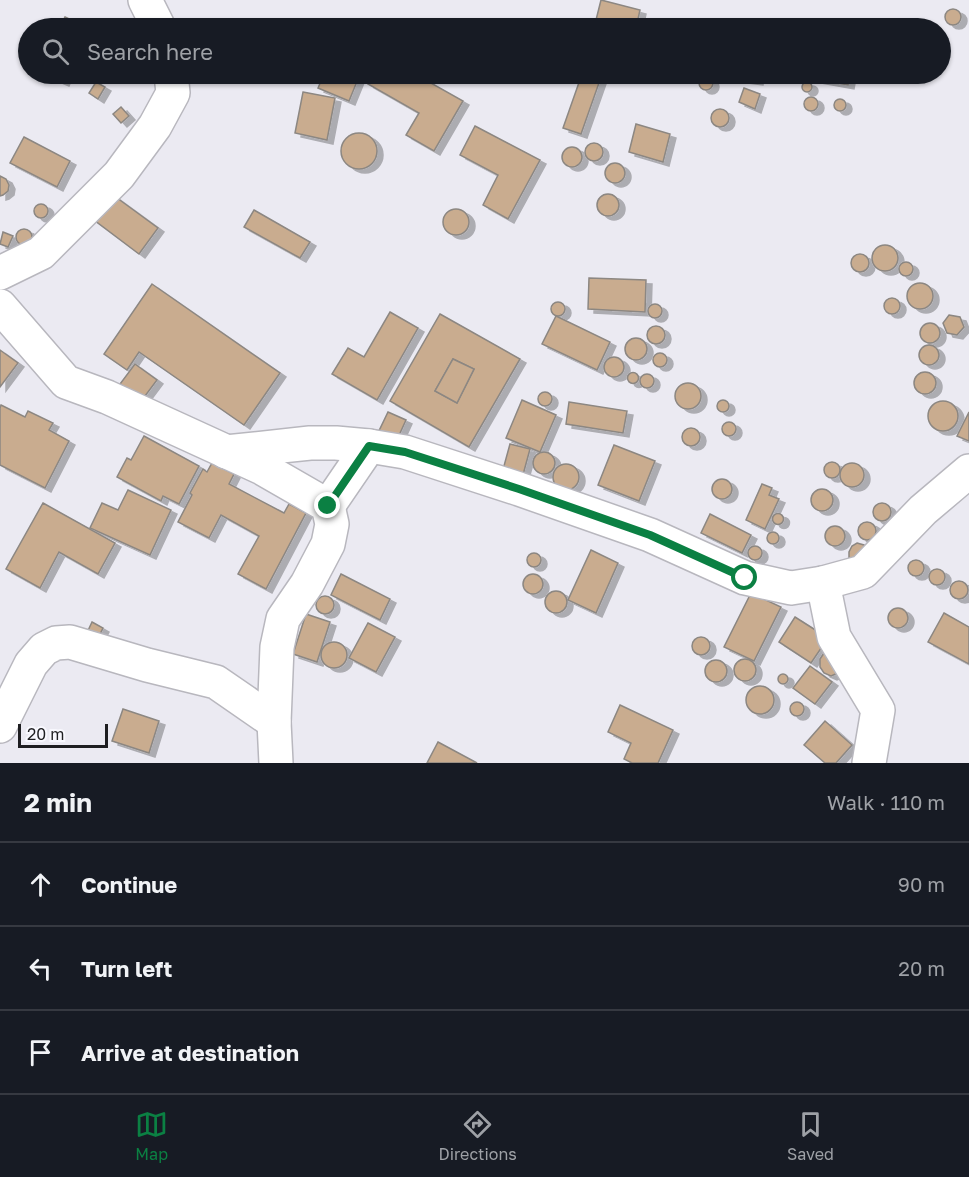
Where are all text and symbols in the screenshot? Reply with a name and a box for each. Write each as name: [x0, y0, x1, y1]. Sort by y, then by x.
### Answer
search box: [18, 18, 951, 84]
icon: search: [39, 35, 72, 68]
text: Search here: [87, 38, 213, 65]
route end: [314, 492, 340, 518]
route start: [731, 564, 757, 590]
scale bar: [18, 721, 108, 748]
text: 20 m: [27, 724, 64, 744]
text: 2 min: [24, 787, 92, 818]
text: Walk · 110 m: [827, 790, 945, 814]
icon: ahead: [24, 868, 57, 901]
text: Continue: [81, 871, 177, 898]
text: 90 m: [898, 872, 945, 896]
icon: left: [24, 952, 57, 985]
text: Turn left: [81, 955, 172, 982]
text: 20 m: [898, 956, 945, 980]
icon: arrive: [24, 1036, 57, 1069]
text: Arrive at destination: [81, 1039, 299, 1066]
tab: Map: [135, 1108, 168, 1164]
tab: Directions: [439, 1108, 517, 1164]
tab: Saved: [787, 1108, 834, 1164]

